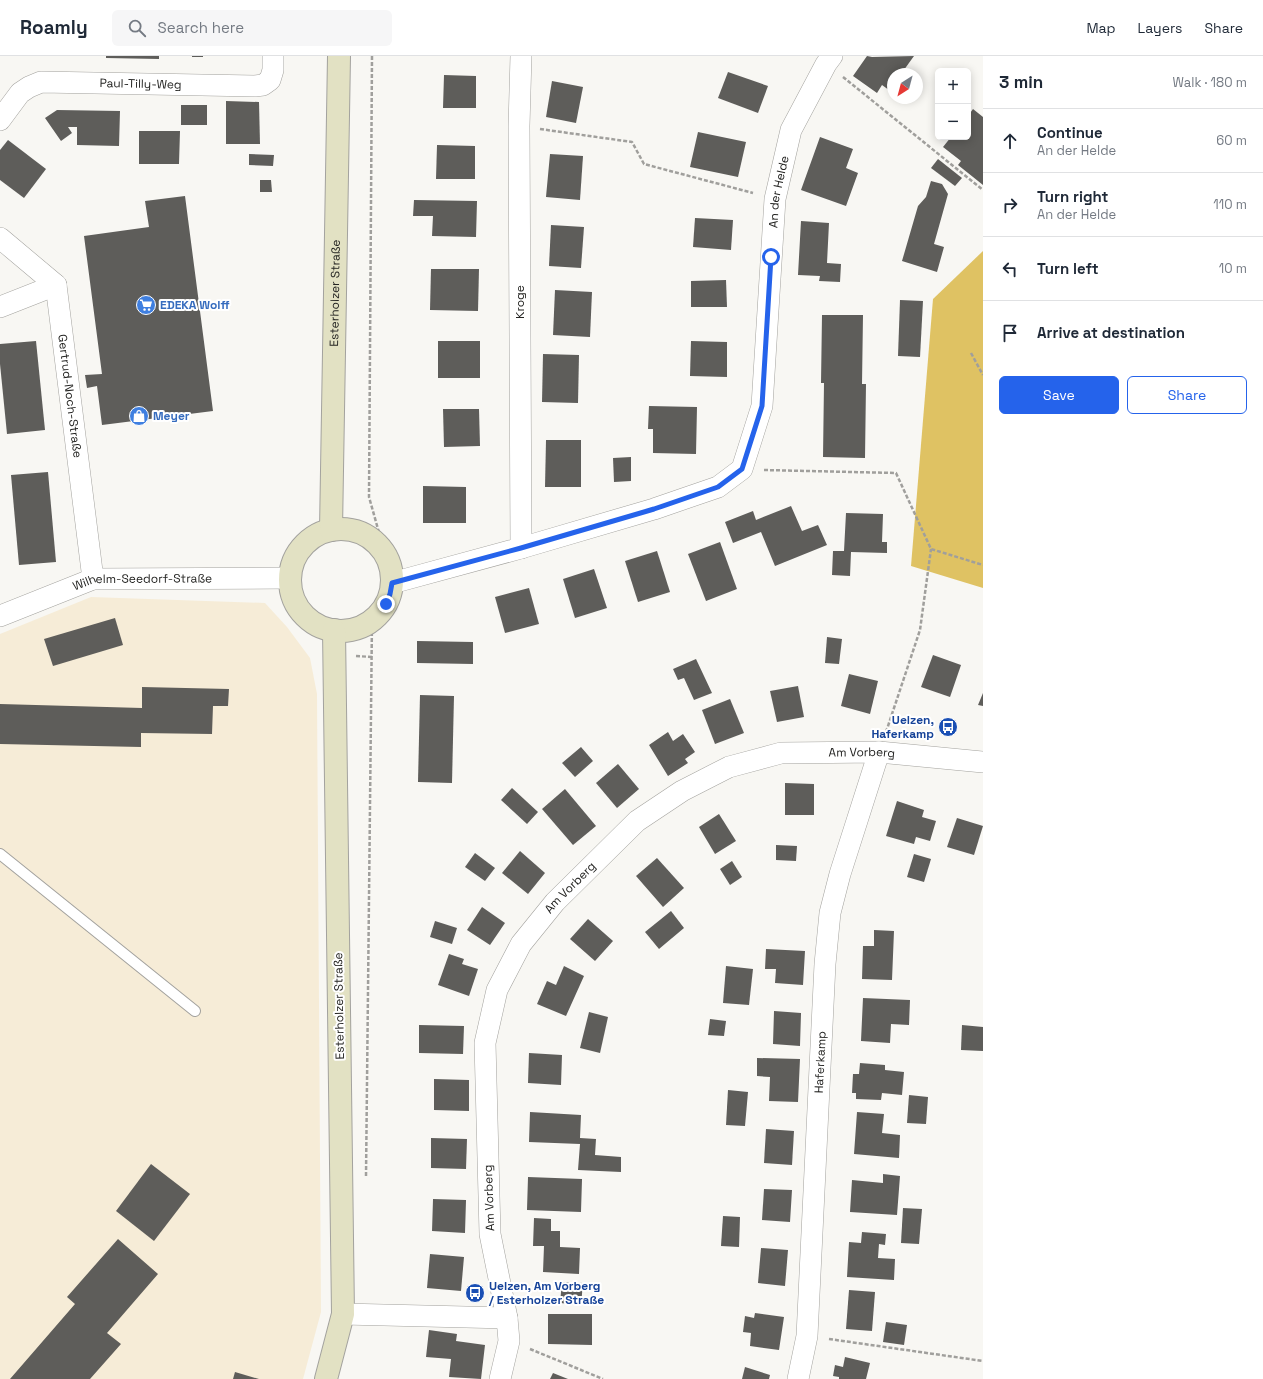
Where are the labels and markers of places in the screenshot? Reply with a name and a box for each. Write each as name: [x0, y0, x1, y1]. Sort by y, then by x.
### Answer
supermarket icon: EDEKA Wolff: [135, 294, 157, 316]
place label: EDEKA Wolff: [160, 297, 230, 313]
shop icon: Meyer: [128, 405, 150, 427]
place label: Meyer: [153, 408, 190, 424]
place label: Uelzen, Haferkamp: [871, 712, 934, 742]
bus stop icon: Uelzen, Haferkamp: [937, 716, 959, 738]
place label: Uelzen, Am Vorberg / Esterholzer Straße: [488, 1278, 604, 1308]
bus stop icon: Uelzen, Am Vorberg / Esterholzer Straße: [464, 1282, 486, 1304]

